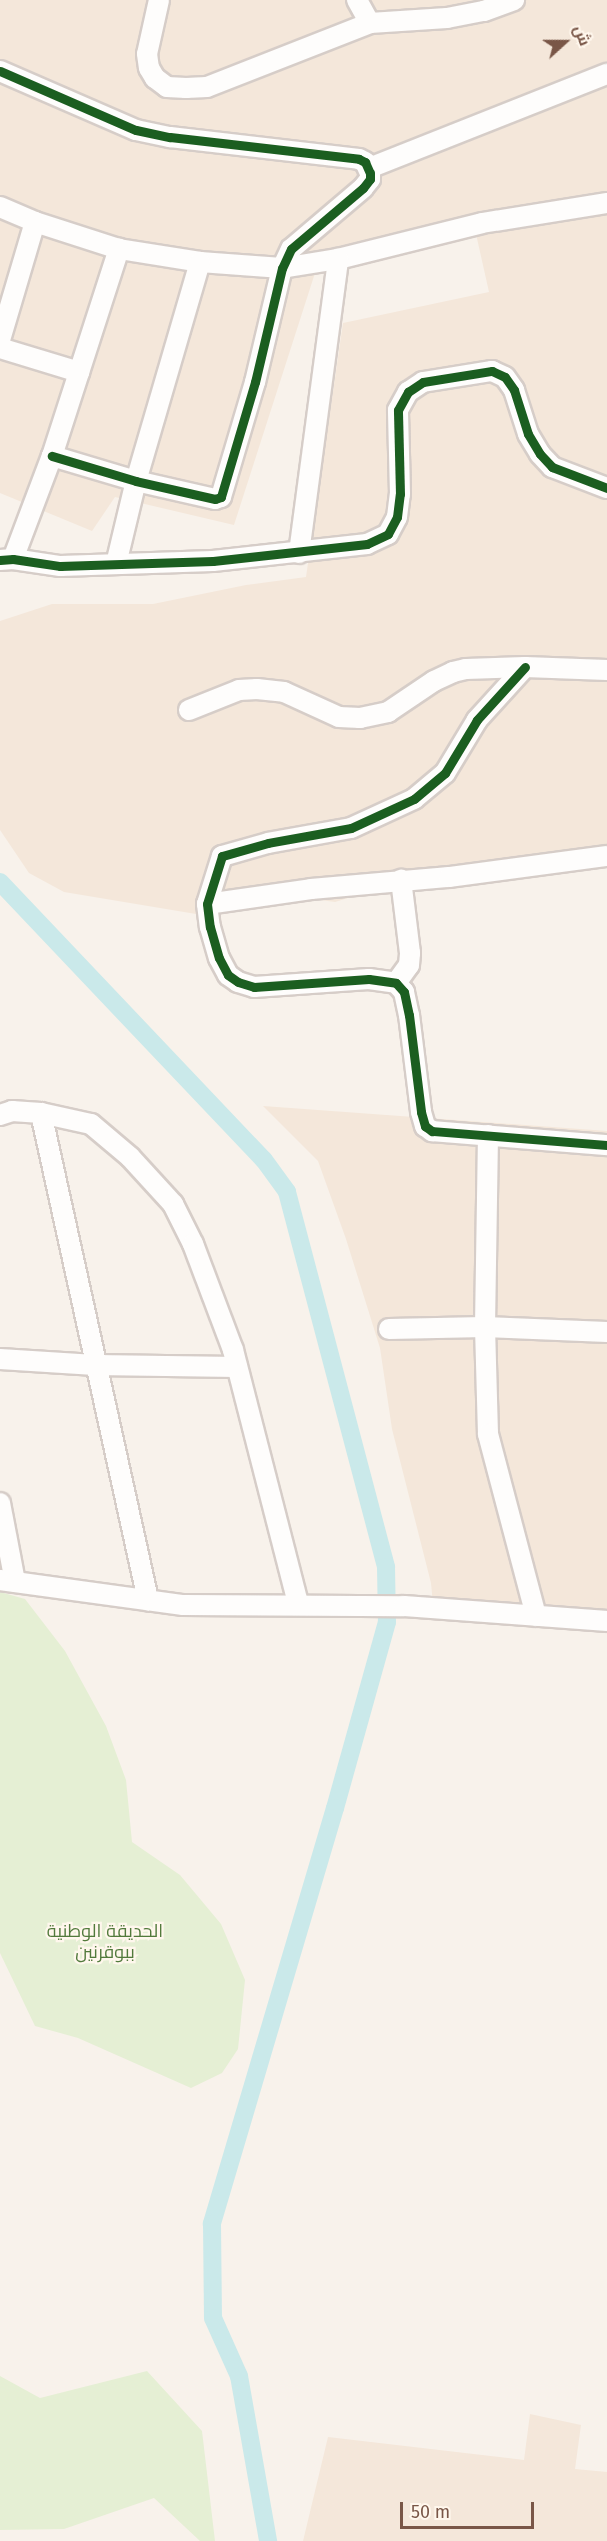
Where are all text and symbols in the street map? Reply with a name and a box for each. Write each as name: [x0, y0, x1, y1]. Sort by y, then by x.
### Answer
north arrow: [535, 12, 595, 72]
text: ش: [570, 22, 595, 48]
park label: الحديقة الوطنية ببوقرنين: [47, 1921, 163, 1964]
scale bar: [403, 2490, 536, 2528]
text: 50 m: [411, 2501, 450, 2523]

